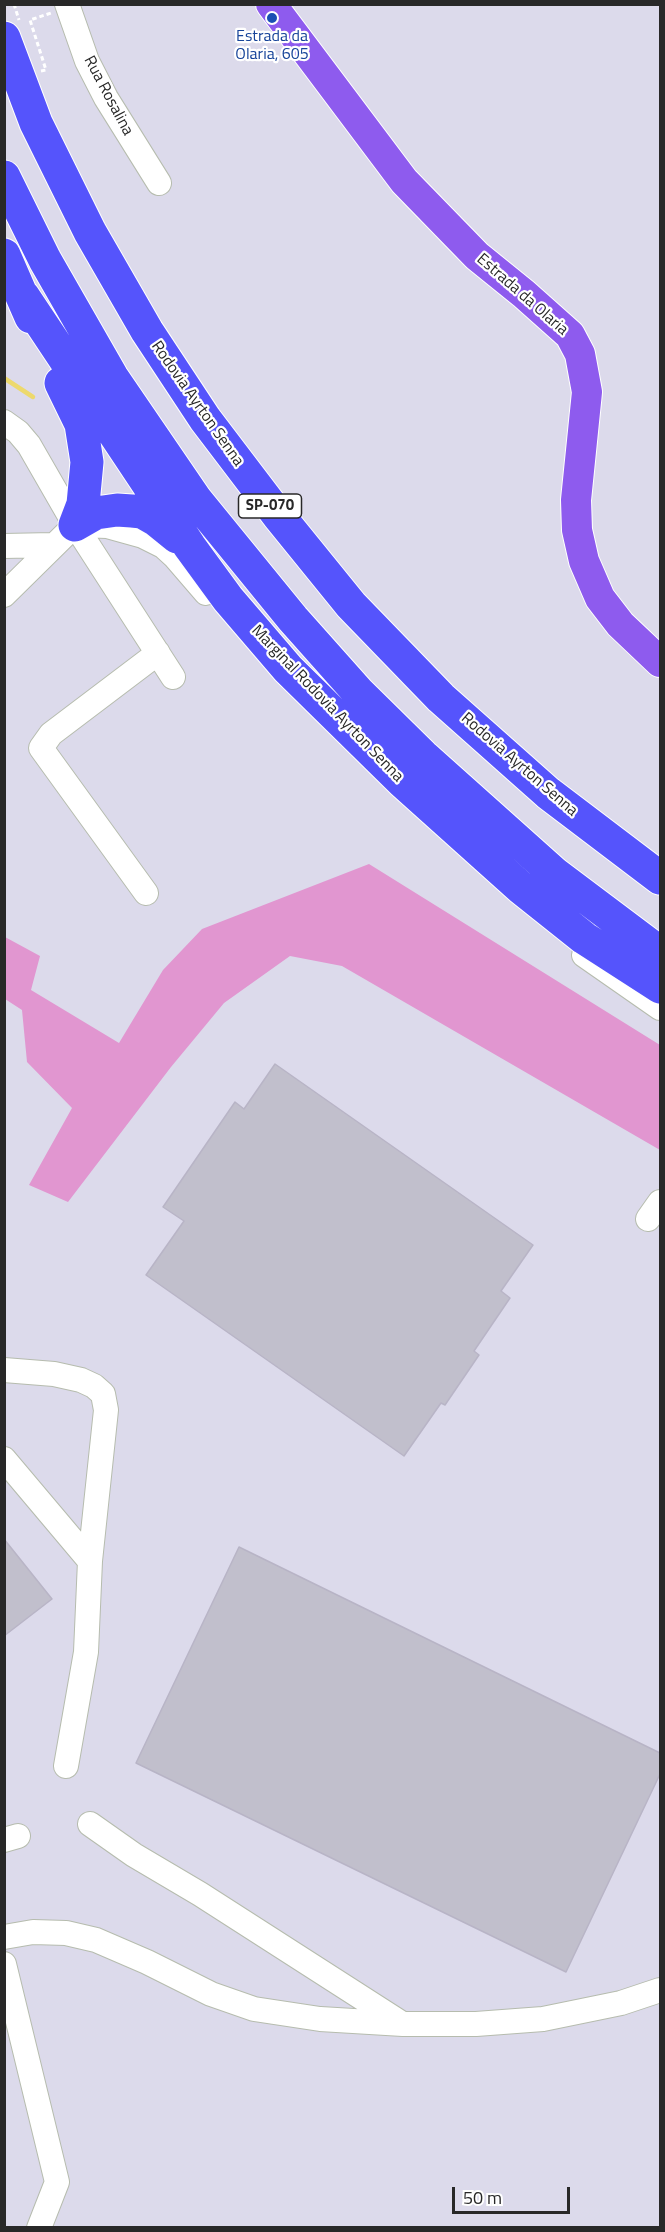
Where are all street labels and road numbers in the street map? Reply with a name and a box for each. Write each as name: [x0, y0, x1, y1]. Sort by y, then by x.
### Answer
street label: Rua Rosalina: [79, 53, 137, 139]
street label: Estrada da Olaria: [472, 250, 572, 340]
street label: Rodovia Ayrton Senna: [147, 338, 247, 470]
road number: SP-070: [238, 494, 302, 518]
street label: Marginal Rodovia Ayrton Senna: [247, 622, 407, 786]
street label: Rodovia Ayrton Senna: [457, 709, 581, 821]

